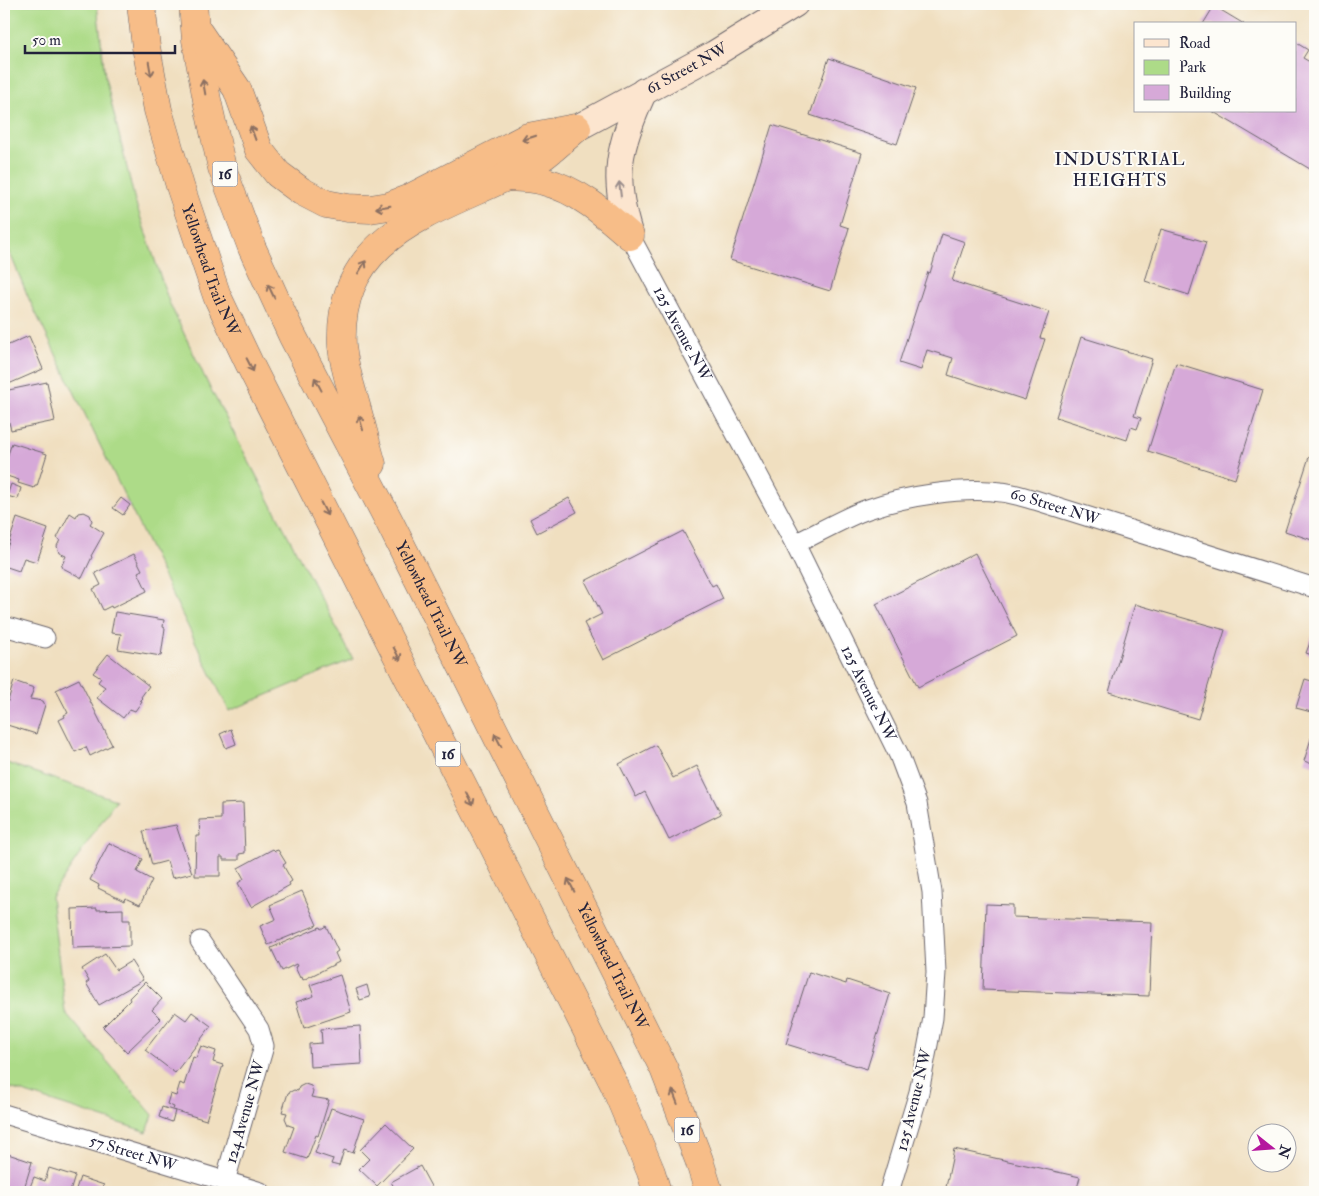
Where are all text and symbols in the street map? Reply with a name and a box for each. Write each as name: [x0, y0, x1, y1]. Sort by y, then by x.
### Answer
scale bar: [25, 22, 175, 54]
legend: [1134, 22, 1296, 112]
text: 50 m: [32, 31, 61, 50]
text: Road: [1179, 34, 1211, 53]
street label: 61 Street NW: [643, 38, 732, 99]
text: Park: [1179, 58, 1206, 77]
one-way arrow: [146, 61, 156, 77]
one-way arrow: [199, 79, 209, 95]
text: Building: [1179, 84, 1231, 103]
one-way arrow: [248, 126, 257, 141]
one-way arrow: [521, 133, 537, 143]
district label: INDUSTRIAL HEIGHTS: [1054, 148, 1186, 192]
road number: 16: [212, 162, 238, 186]
one-way arrow: [614, 181, 624, 197]
street label: Yellowhead Trail NW: [177, 201, 245, 340]
one-way arrow: [375, 202, 391, 212]
one-way arrow: [358, 261, 368, 275]
one-way arrow: [266, 283, 276, 298]
street label: 125 Avenue NW: [649, 283, 716, 385]
one-way arrow: [245, 357, 255, 372]
one-way arrow: [312, 378, 322, 392]
one-way arrow: [355, 416, 365, 432]
street label: 60 Street NW: [1008, 484, 1103, 530]
one-way arrow: [320, 501, 329, 516]
street label: Yellowhead Trail NW: [391, 537, 471, 672]
street label: 125 Avenue NW: [837, 642, 901, 745]
one-way arrow: [393, 646, 402, 661]
one-way arrow: [493, 732, 503, 747]
road number: 16: [436, 742, 460, 766]
one-way arrow: [465, 792, 475, 807]
one-way arrow: [566, 878, 575, 893]
street label: Yellowhead Trail NW: [572, 899, 653, 1034]
street label: 125 Avenue NW: [892, 1046, 937, 1153]
street label: 124 Avenue NW: [221, 1058, 269, 1166]
one-way arrow: [669, 1090, 679, 1105]
road number: 16: [674, 1118, 700, 1142]
north arrow: [1246, 1124, 1296, 1174]
street label: 57 Street NW: [87, 1131, 180, 1176]
text: N: [1274, 1142, 1294, 1161]

